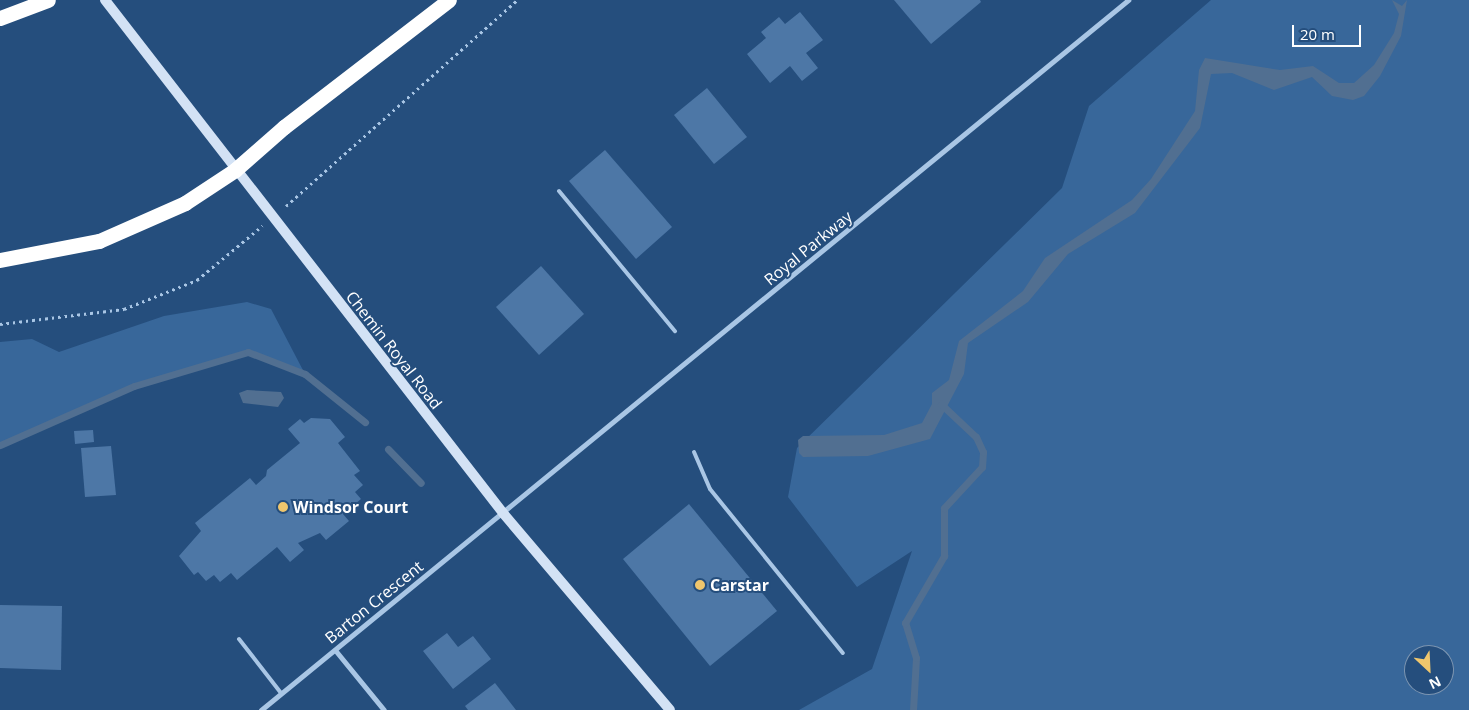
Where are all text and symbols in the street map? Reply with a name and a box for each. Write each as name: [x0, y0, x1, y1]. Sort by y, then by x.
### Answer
scale bar: [1294, 15, 1363, 47]
text: 20 m: [1300, 24, 1335, 44]
street label: Royal Parkway: [760, 207, 856, 289]
street label: Chemin Royal Road: [342, 287, 446, 413]
place label: Windsor Court: [293, 497, 408, 517]
marker: Windsor Court: [277, 501, 289, 513]
street label: Barton Crescent: [321, 557, 427, 647]
place label: Carstar: [710, 575, 769, 595]
marker: Carstar: [694, 579, 706, 591]
north arrow: [1404, 645, 1454, 695]
text: N: [1426, 672, 1444, 694]

